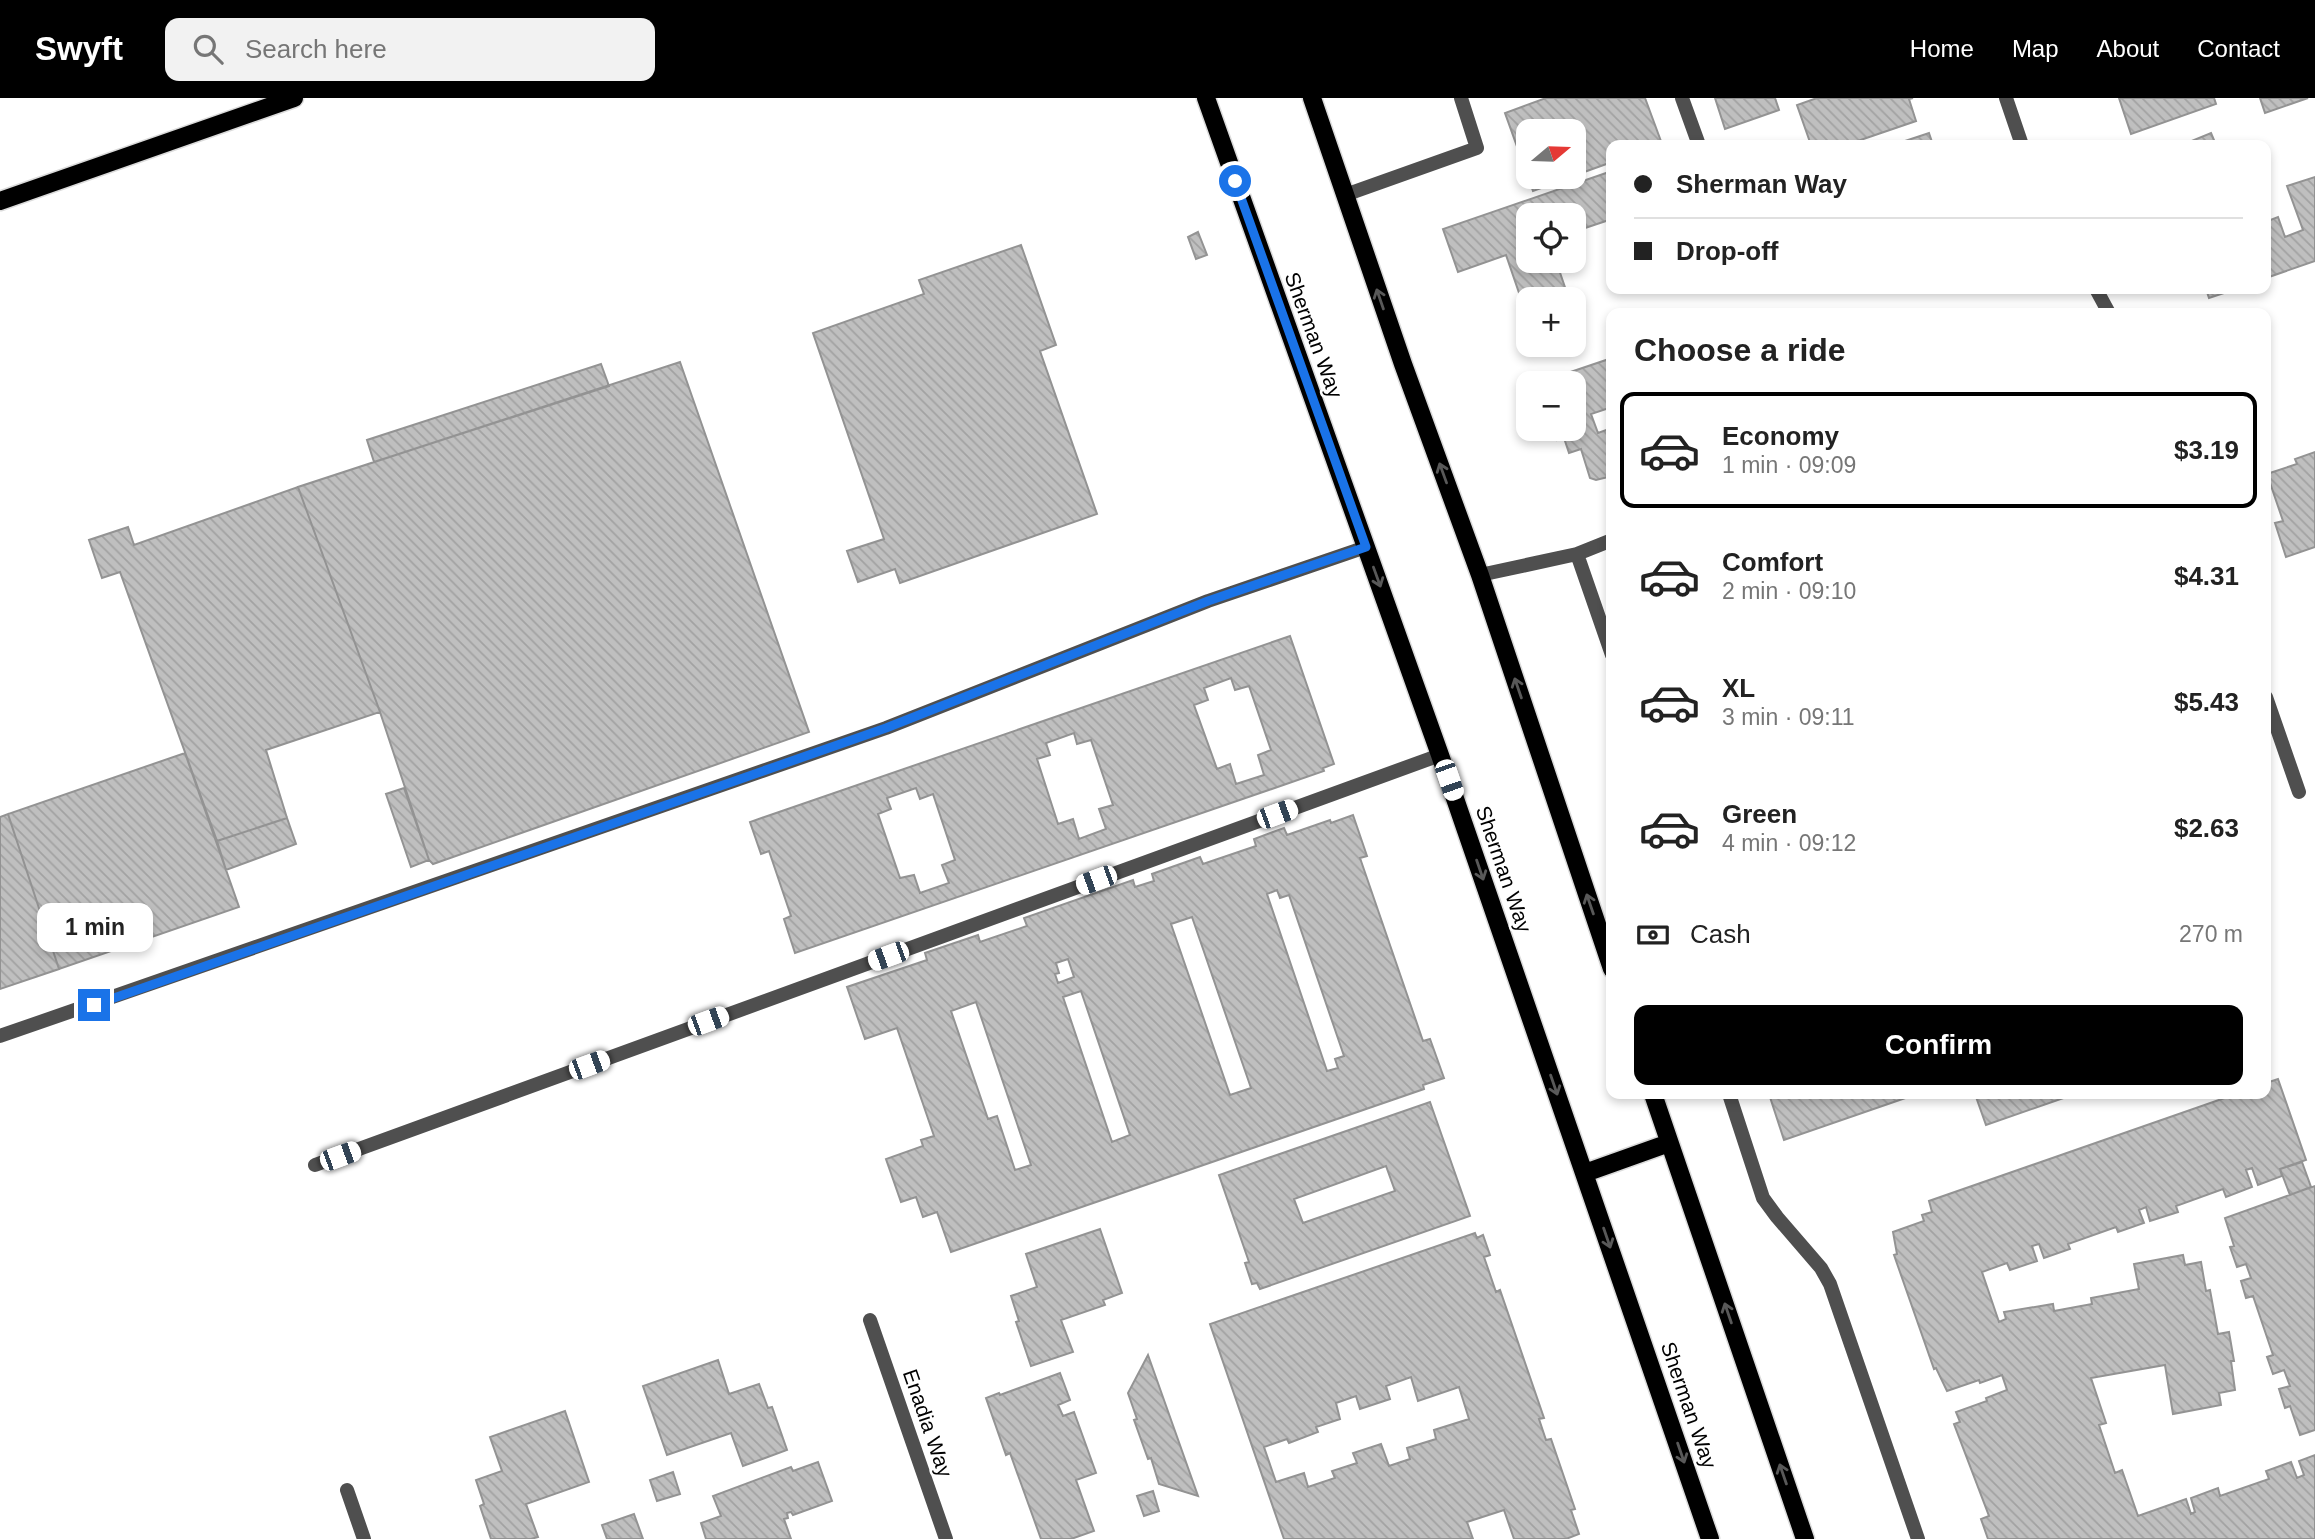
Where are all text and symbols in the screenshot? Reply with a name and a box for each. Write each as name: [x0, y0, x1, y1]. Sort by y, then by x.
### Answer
search box: [165, 18, 655, 81]
text: Swyft: [35, 30, 123, 67]
icon: search: [189, 30, 227, 68]
text: Search here: [245, 34, 387, 64]
text: Home: [1910, 35, 1974, 62]
text: Map: [2012, 35, 2059, 62]
text: About: [2097, 35, 2159, 62]
text: Contact: [2197, 35, 2280, 62]
north arrow: [1516, 119, 1586, 189]
map controls: [1516, 119, 1586, 441]
route start: [1219, 165, 1251, 197]
text: Sherman Way: [1676, 169, 1847, 199]
button: locate: [1516, 203, 1586, 273]
text: Drop-off: [1676, 236, 1779, 266]
street label: Sherman Way: [1281, 269, 1348, 402]
button: +: [1516, 287, 1586, 357]
one-way arrow: [1373, 289, 1385, 311]
text: Choose a ride: [1634, 332, 1846, 368]
button: −: [1516, 371, 1586, 441]
icon: car: [1638, 419, 1701, 482]
text: Economy: [1722, 421, 1839, 451]
text: $3.19: [2174, 435, 2239, 465]
text: 1 min · 09:09: [1722, 452, 1856, 478]
one-way arrow: [1436, 463, 1448, 485]
icon: car: [1638, 545, 1701, 608]
text: Comfort: [1722, 547, 1823, 577]
text: $4.31: [2174, 561, 2239, 591]
one-way arrow: [1372, 566, 1384, 588]
text: 2 min · 09:10: [1722, 578, 1856, 604]
icon: car: [1638, 671, 1701, 734]
text: XL: [1722, 673, 1755, 703]
one-way arrow: [1511, 678, 1523, 700]
text: $5.43: [2174, 687, 2239, 717]
text: 3 min · 09:11: [1722, 704, 1855, 730]
car: [1433, 757, 1466, 803]
car: [1254, 797, 1301, 831]
icon: car: [1638, 797, 1701, 860]
text: Green: [1722, 799, 1797, 829]
street label: Sherman Way: [1472, 803, 1537, 936]
text: $2.63: [2174, 813, 2239, 843]
text: 4 min · 09:12: [1722, 830, 1856, 856]
one-way arrow: [1475, 858, 1487, 880]
car: [1073, 863, 1120, 897]
one-way arrow: [1583, 893, 1595, 915]
callout: 1 min: [36, 904, 152, 953]
text: 1 min: [65, 914, 125, 940]
icon: cash: [1634, 916, 1672, 954]
text: Cash: [1690, 919, 1751, 949]
text: 270 m: [2179, 921, 2243, 947]
car: [865, 939, 912, 973]
route end: [78, 989, 110, 1021]
car: [685, 1004, 732, 1038]
button: Confirm: [1634, 1005, 2243, 1085]
car: [566, 1048, 613, 1082]
one-way arrow: [1549, 1073, 1561, 1095]
car: [317, 1139, 364, 1173]
one-way arrow: [1602, 1226, 1614, 1248]
one-way arrow: [1721, 1302, 1733, 1324]
street label: Sherman Way: [1657, 1339, 1722, 1472]
street label: Enadia Way: [899, 1366, 957, 1480]
one-way arrow: [1676, 1441, 1688, 1463]
one-way arrow: [1776, 1464, 1788, 1486]

